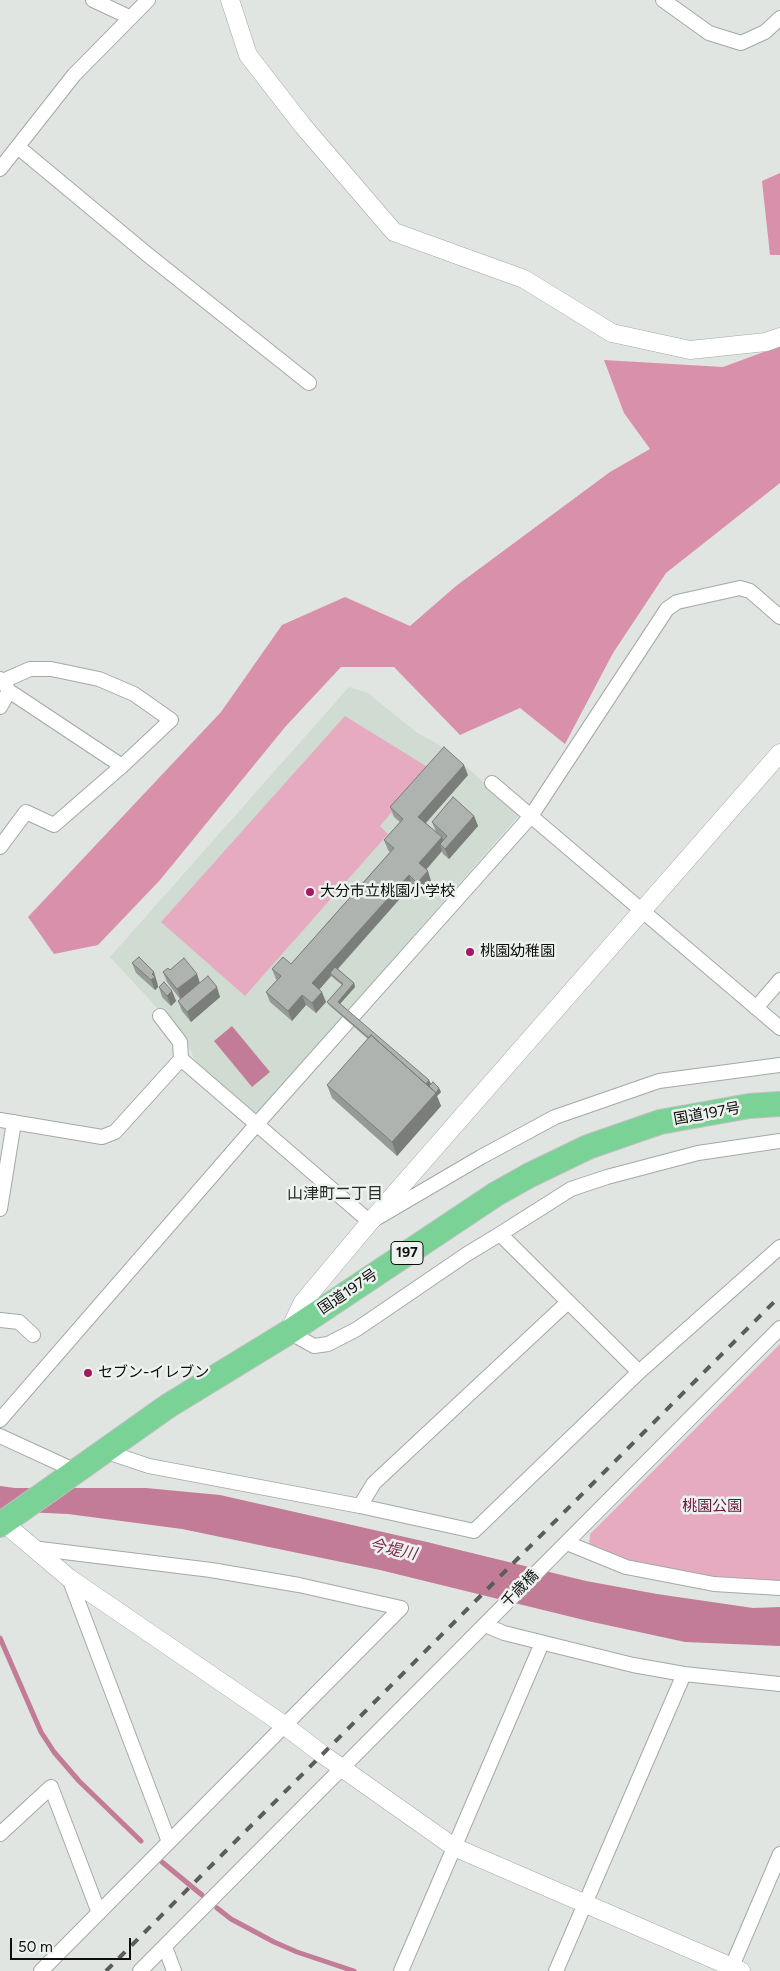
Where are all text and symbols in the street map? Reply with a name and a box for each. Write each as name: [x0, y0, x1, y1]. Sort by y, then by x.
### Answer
place label: 大分市立桃園小学校: [320, 883, 455, 901]
marker: 大分市立桃園小学校: [304, 886, 316, 898]
place label: 桃園幼稚園: [480, 943, 555, 961]
marker: 桃園幼稚園: [464, 946, 476, 958]
street label: 国道197号: [672, 1099, 742, 1129]
district label: 山津町二丁目: [287, 1184, 383, 1204]
road number: 197: [391, 1242, 423, 1264]
street label: 国道197号: [315, 1266, 381, 1318]
place label: セブン-イレブン: [98, 1364, 209, 1382]
marker: セブン-イレブン: [82, 1367, 94, 1379]
park label: 桃園公園: [682, 1498, 742, 1516]
water label: 今堤川: [368, 1536, 418, 1564]
street label: 千歳橋: [498, 1567, 542, 1611]
scale bar: [12, 1928, 134, 1960]
text: 50 m: [18, 1938, 53, 1956]

